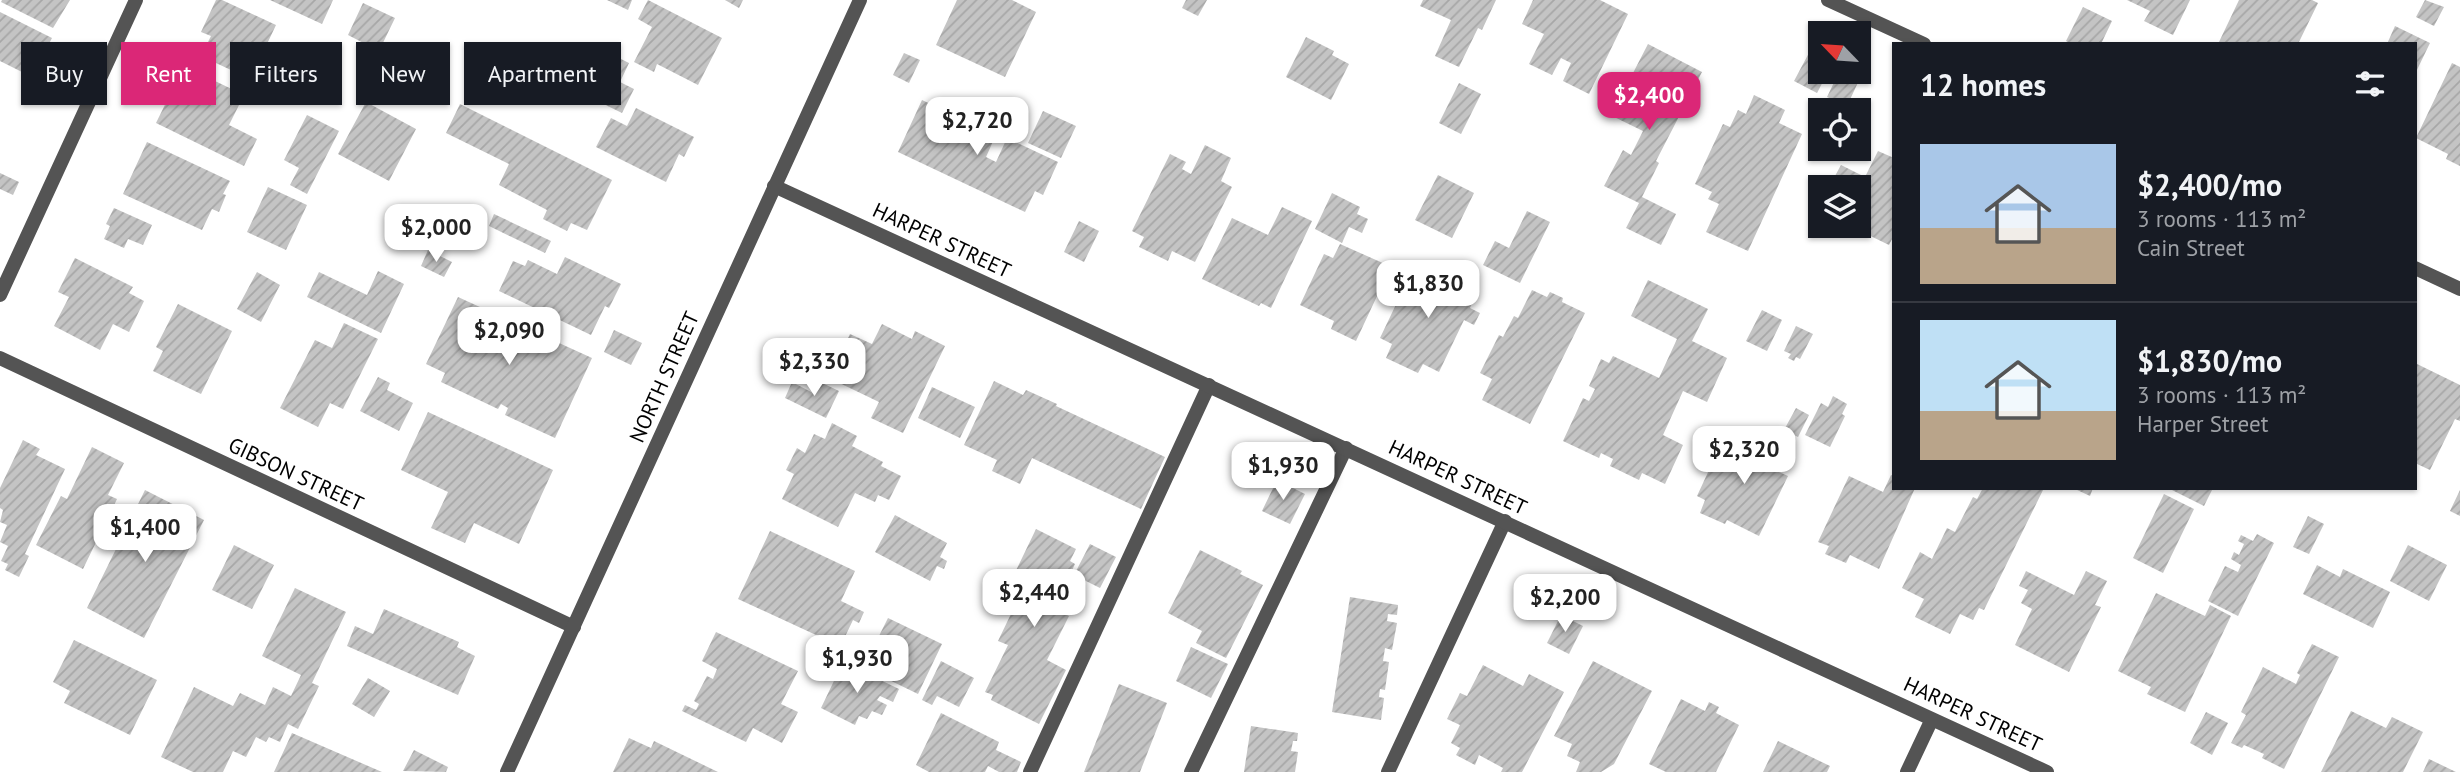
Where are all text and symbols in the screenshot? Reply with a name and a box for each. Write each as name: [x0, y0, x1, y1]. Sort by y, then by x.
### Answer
north arrow: [1808, 21, 1871, 84]
map controls: [1808, 21, 1871, 238]
chip: Buy: [21, 42, 107, 105]
chip: Rent: [121, 42, 216, 105]
chip: Filters: [230, 42, 342, 105]
chip: New: [356, 42, 450, 105]
chip: Apartment: [464, 42, 621, 105]
text: 12 homes: [1920, 65, 2046, 104]
icon: filters: [2351, 65, 2389, 103]
pin: $2,400: [1592, 72, 1706, 132]
text: $2,400: [1613, 80, 1685, 109]
pin: $2,720: [920, 97, 1034, 157]
button: locate: [1808, 98, 1871, 161]
text: $2,720: [941, 105, 1013, 134]
text: $2,400/mo: [2137, 165, 2282, 204]
icon: home: [1976, 172, 2060, 256]
button: layers: [1808, 175, 1871, 238]
street label: HARPER STREET: [869, 196, 1016, 284]
pin: $2,000: [379, 204, 493, 264]
text: 3 rooms · 113 m²: [2137, 204, 2306, 233]
text: $2,000: [400, 212, 472, 241]
text: Cain Street: [2137, 233, 2245, 262]
pin: $1,830: [1371, 260, 1485, 320]
text: $1,830: [1392, 268, 1464, 297]
street label: NORTH STREET: [623, 307, 705, 447]
pin: $2,090: [452, 308, 566, 367]
text: $2,090: [473, 315, 545, 344]
pin: $2,330: [757, 338, 871, 398]
text: $1,830/mo: [2137, 341, 2282, 380]
text: $2,330: [778, 346, 850, 375]
icon: home: [1976, 348, 2060, 432]
text: 3 rooms · 113 m²: [2137, 380, 2306, 409]
text: Harper Street: [2137, 409, 2269, 438]
pin: $2,320: [1687, 426, 1801, 486]
street label: GIBSON STREET: [224, 431, 368, 517]
street label: HARPER STREET: [1385, 433, 1532, 521]
text: $2,320: [1708, 434, 1780, 463]
pin: $1,930: [1226, 442, 1340, 502]
text: $1,930: [1247, 450, 1319, 479]
pin: $1,400: [88, 504, 202, 564]
text: $1,400: [109, 512, 181, 541]
pin: $2,440: [977, 570, 1091, 629]
pin: $2,200: [1508, 574, 1622, 634]
text: $2,440: [998, 577, 1070, 606]
text: $2,200: [1529, 582, 1601, 611]
pin: $1,930: [800, 636, 914, 695]
text: $1,930: [821, 643, 893, 672]
street label: HARPER STREET: [1900, 670, 2047, 758]

